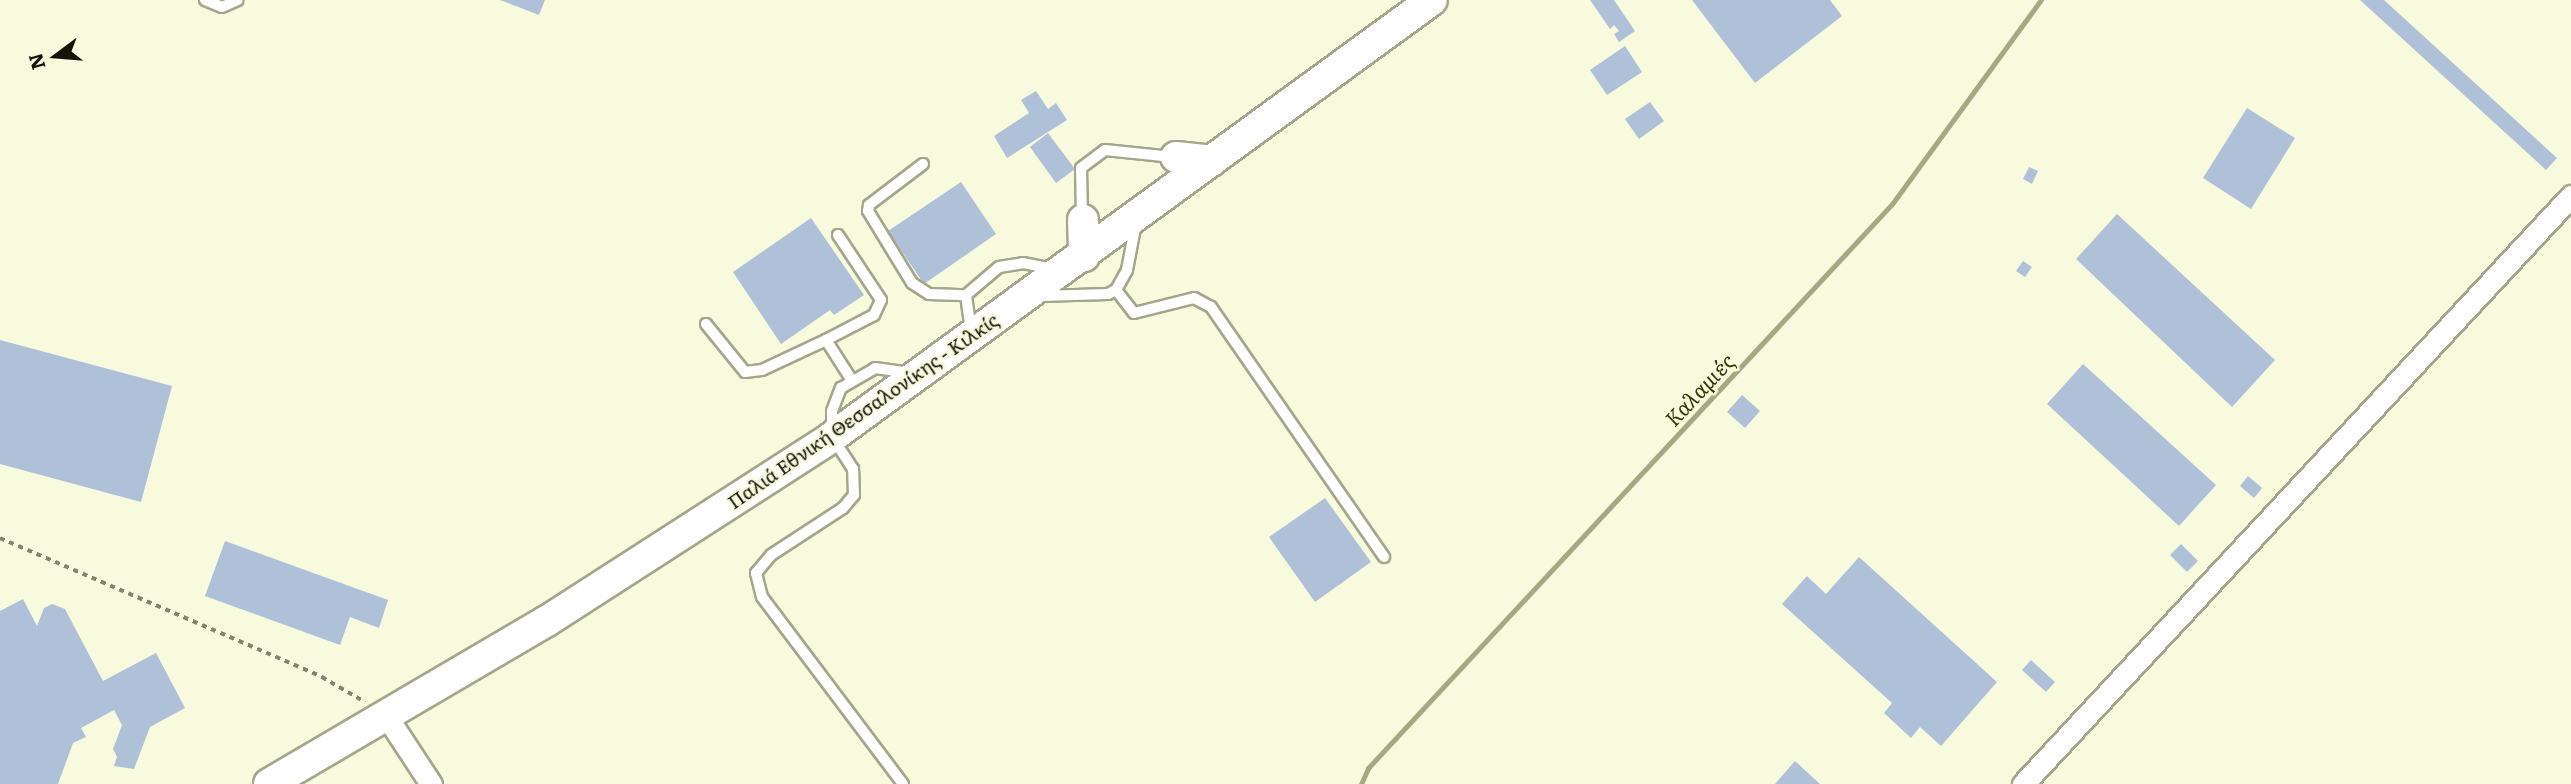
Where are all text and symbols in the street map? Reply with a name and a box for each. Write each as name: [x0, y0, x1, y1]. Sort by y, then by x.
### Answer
north arrow: [21, 21, 91, 91]
text: N: [20, 50, 51, 73]
street label: Παλιά Εθνική Θεσσαλονίκης - Κιλκίς: [723, 308, 1003, 514]
water label: Καλαμιές: [1659, 347, 1739, 431]

